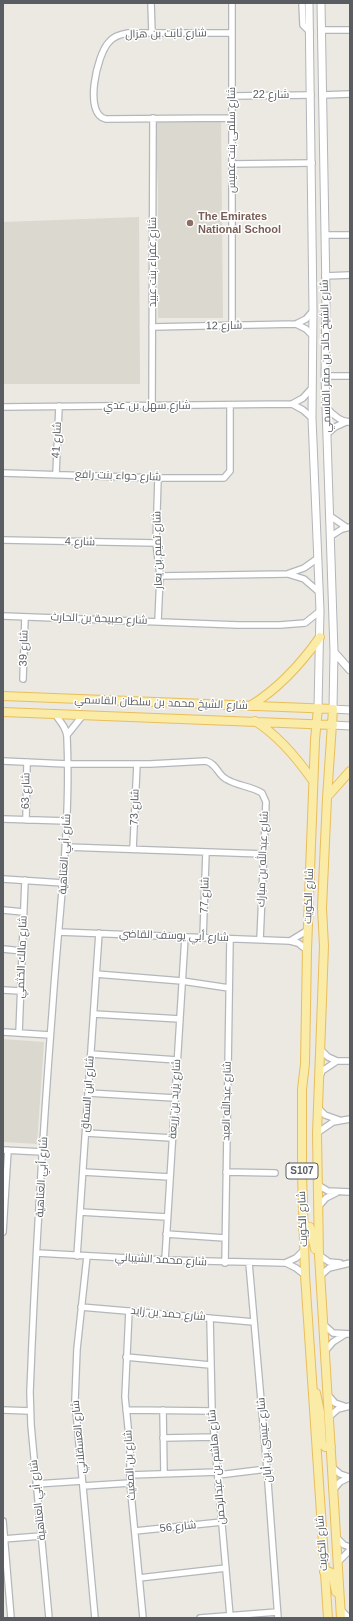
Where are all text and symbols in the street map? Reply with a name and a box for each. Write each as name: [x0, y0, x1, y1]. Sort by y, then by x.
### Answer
street label: شارع ثابت بن هزال: [125, 27, 207, 41]
street label: شارع سلمى بنت عميس: [225, 87, 239, 193]
street label: شارع 22: [253, 88, 289, 102]
place label: The Emirates National School: [198, 210, 281, 236]
street label: شارع عفراء بنت عبيد: [146, 217, 160, 307]
marker: The Emirates National School: [185, 218, 195, 228]
street label: شارع الشيخ خالد بن صقر القاسمي: [318, 279, 334, 433]
street label: شارع 12: [206, 319, 242, 333]
street label: شارع سهل بن عدي: [103, 399, 191, 413]
street label: شارع 41: [49, 421, 65, 459]
street label: شارع حواء بنت رافع: [75, 468, 161, 484]
street label: شارع تميم بن يعار: [151, 511, 165, 589]
street label: شارع 4: [65, 535, 95, 549]
street label: شارع صبيحة بن الحارث: [50, 611, 148, 627]
street label: شارع 39: [17, 629, 31, 667]
street label: شارع الشيخ محمد بن سلطان القاسمي: [74, 693, 248, 713]
street label: شارع 63: [19, 773, 33, 809]
street label: شارع 73: [128, 788, 142, 826]
street label: شارع عبدالله بن مبارك: [255, 811, 271, 907]
street label: شارع أبي العتاهية: [56, 813, 74, 895]
street label: شارع الكويت: [301, 868, 317, 924]
street label: شارع 77: [198, 876, 212, 914]
street label: شارع مالك الخثمي: [14, 915, 30, 999]
street label: شارع أبي يوسف القاضي: [119, 927, 229, 945]
street label: شارع ابن السماق: [79, 1055, 97, 1133]
street label: شارع يزيد بن زريعة: [166, 1059, 184, 1139]
street label: شارع عبدالله العبد: [220, 1061, 234, 1141]
street label: شارع أبي العتاهية: [33, 1136, 51, 1218]
road number: S107: [286, 1163, 318, 1179]
street label: شارع الكويت: [295, 1191, 311, 1247]
street label: شارع محمد الشيباني: [115, 1251, 207, 1269]
street label: شارع حمد بن زايد: [130, 1304, 206, 1324]
street label: شارع عيسى بن أبان: [255, 1397, 275, 1483]
street label: شارع العسقلاني: [69, 1400, 89, 1474]
street label: شارع هاشم بن عبدالرحمن: [205, 1409, 229, 1525]
street label: شارع بن المغيث: [122, 1429, 138, 1501]
street label: شارع أبي العتاهية: [27, 1459, 49, 1541]
street label: شارع الكويت: [313, 1515, 331, 1571]
street label: شارع 56: [159, 1519, 197, 1535]

